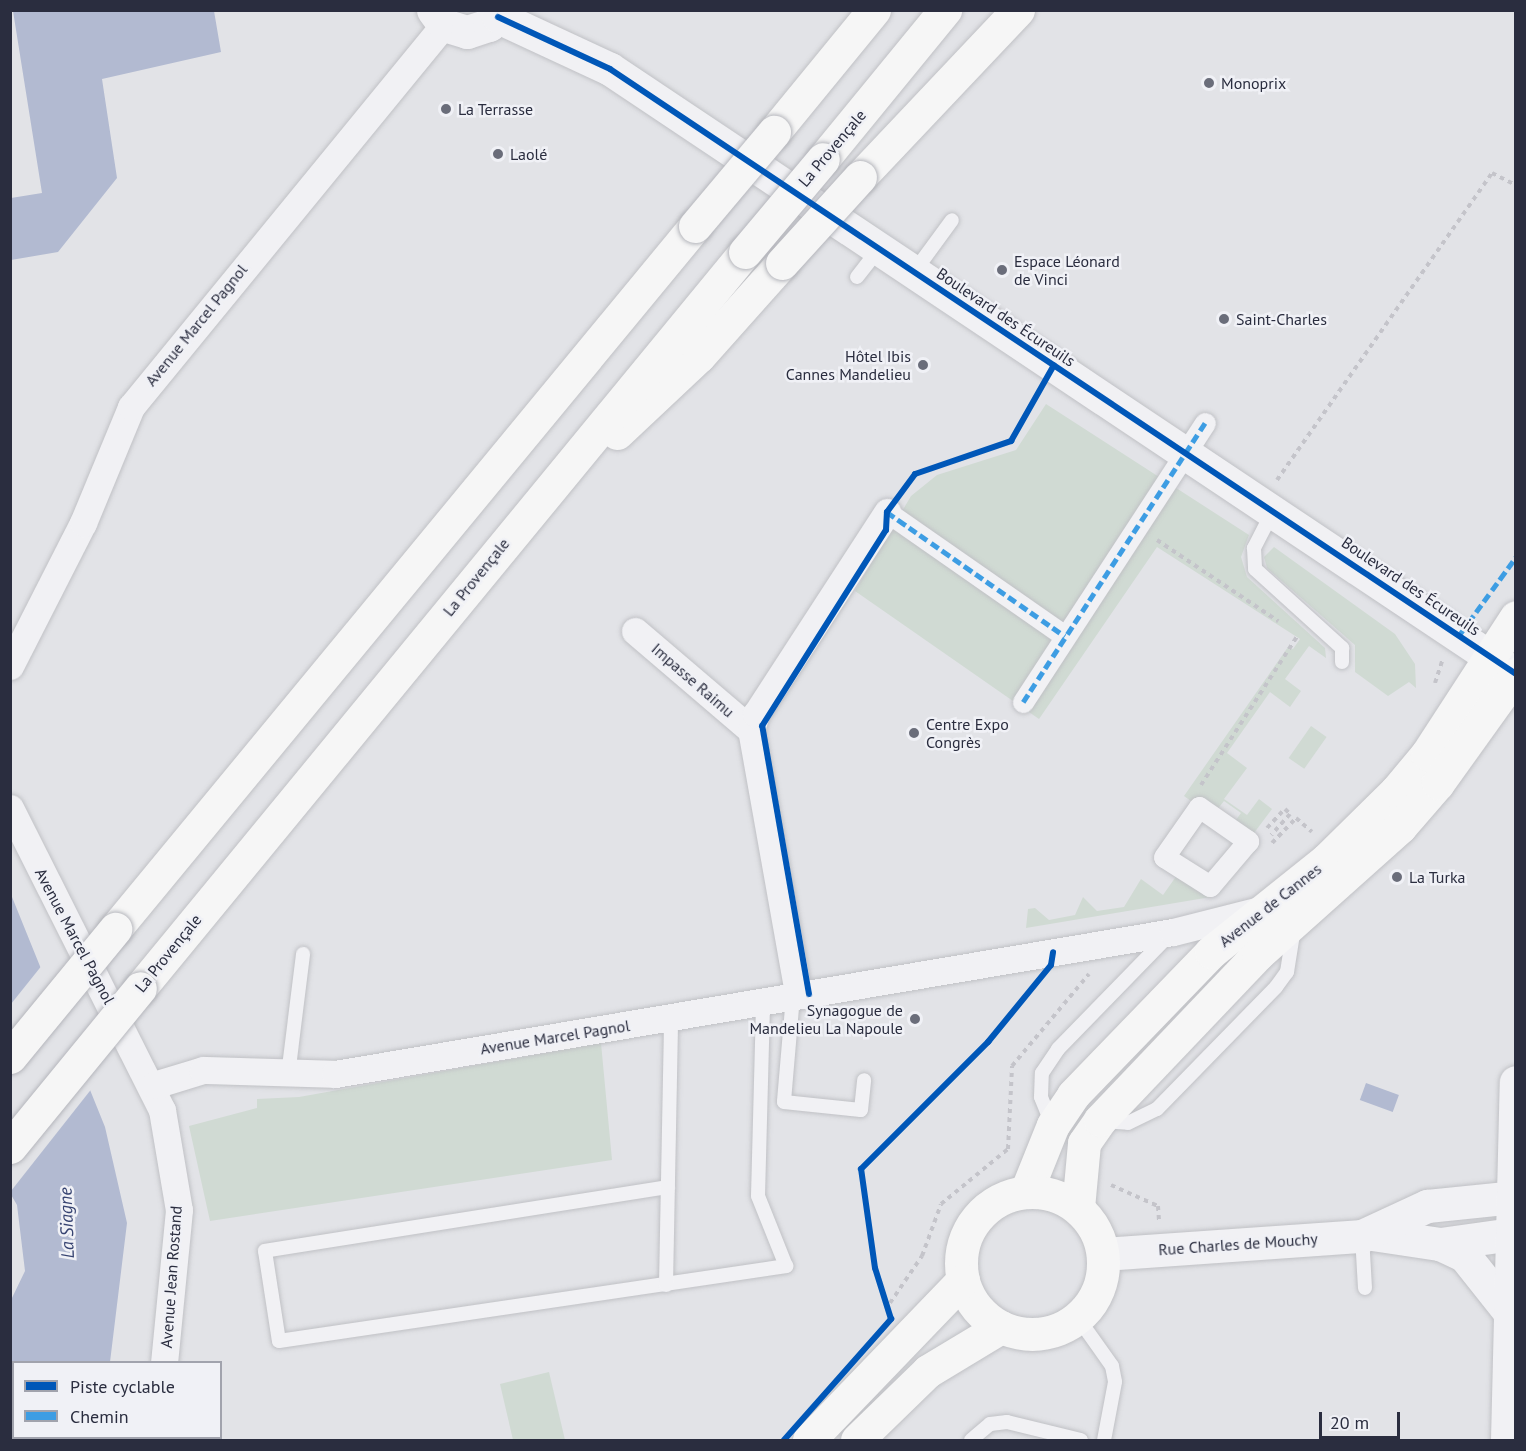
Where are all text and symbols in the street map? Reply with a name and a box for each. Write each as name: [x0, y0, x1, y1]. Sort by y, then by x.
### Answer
place label: Monoprix: [1221, 73, 1286, 93]
marker: Monoprix: [1202, 76, 1216, 90]
place label: La Terrasse: [458, 99, 534, 119]
marker: La Terrasse: [439, 102, 453, 116]
street label: La Provençale: [794, 106, 870, 190]
place label: Laolé: [510, 144, 547, 164]
marker: Laolé: [491, 147, 505, 161]
place label: Espace Léonard de Vinci: [1014, 251, 1120, 289]
street label: Avenue Marcel Pagnol: [141, 260, 251, 390]
street label: Boulevard des Écureuils: [933, 263, 1079, 371]
marker: Espace Léonard de Vinci: [995, 263, 1009, 277]
place label: Saint-Charles: [1236, 309, 1327, 329]
marker: Saint-Charles: [1217, 312, 1231, 326]
place label: Hôtel Ibis Cannes Mandelieu: [786, 346, 911, 384]
marker: Hôtel Ibis Cannes Mandelieu: [916, 358, 930, 372]
street label: Boulevard des Écureuils: [1338, 532, 1484, 640]
street label: La Provençale: [439, 534, 513, 620]
street label: Impasse Raimu: [648, 639, 738, 721]
place label: Centre Expo Congrès: [926, 714, 1009, 752]
marker: Centre Expo Congrès: [907, 726, 921, 740]
street label: Avenue de Cannes: [1215, 859, 1325, 951]
street label: Avenue Marcel Pagnol: [31, 865, 119, 1007]
place label: La Turka: [1409, 867, 1466, 887]
marker: La Turka: [1390, 870, 1404, 884]
street label: La Provençale: [131, 910, 205, 996]
place label: Synagogue de Mandelieu La Napoule: [749, 1000, 903, 1038]
marker: Synagogue de Mandelieu La Napoule: [908, 1012, 922, 1026]
street label: Avenue Marcel Pagnol: [479, 1016, 631, 1058]
water label: La Siagne: [55, 1187, 79, 1259]
street label: Avenue Jean Rostand: [156, 1205, 186, 1349]
street label: Rue Charles de Mouchy: [1158, 1229, 1318, 1259]
legend: [12, 1361, 222, 1439]
text: Piste cyclable: [70, 1375, 175, 1398]
scale bar: [1322, 1400, 1403, 1438]
text: Chemin: [70, 1405, 129, 1428]
text: 20 m: [1330, 1411, 1369, 1434]

